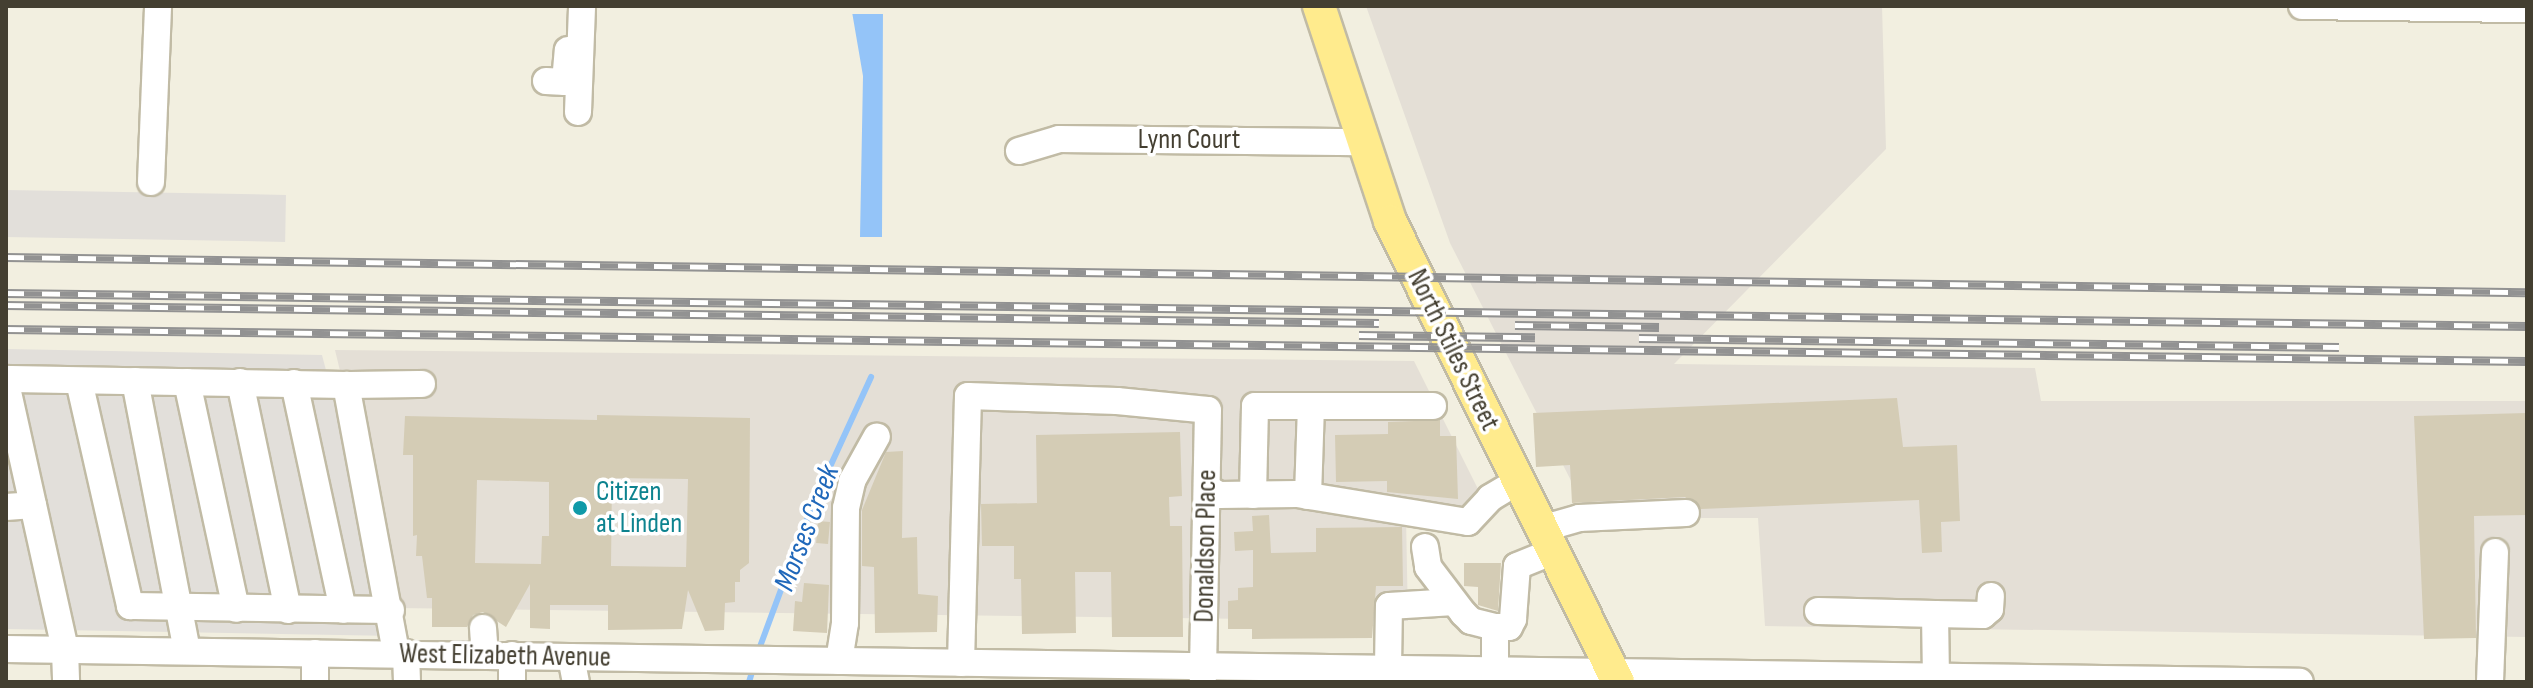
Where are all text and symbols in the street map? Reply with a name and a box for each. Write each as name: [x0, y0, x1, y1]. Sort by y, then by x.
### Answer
street label: Lynn Court: [1138, 123, 1240, 157]
street label: North Stiles Street: [1400, 264, 1506, 436]
water label: Morses Creek: [767, 460, 847, 596]
street label: Donaldson Place: [1188, 469, 1224, 623]
place label: Citizen at Linden: [596, 475, 682, 541]
marker: Citizen at Linden: [571, 499, 589, 517]
street label: West Elizabeth Avenue: [399, 637, 611, 675]

